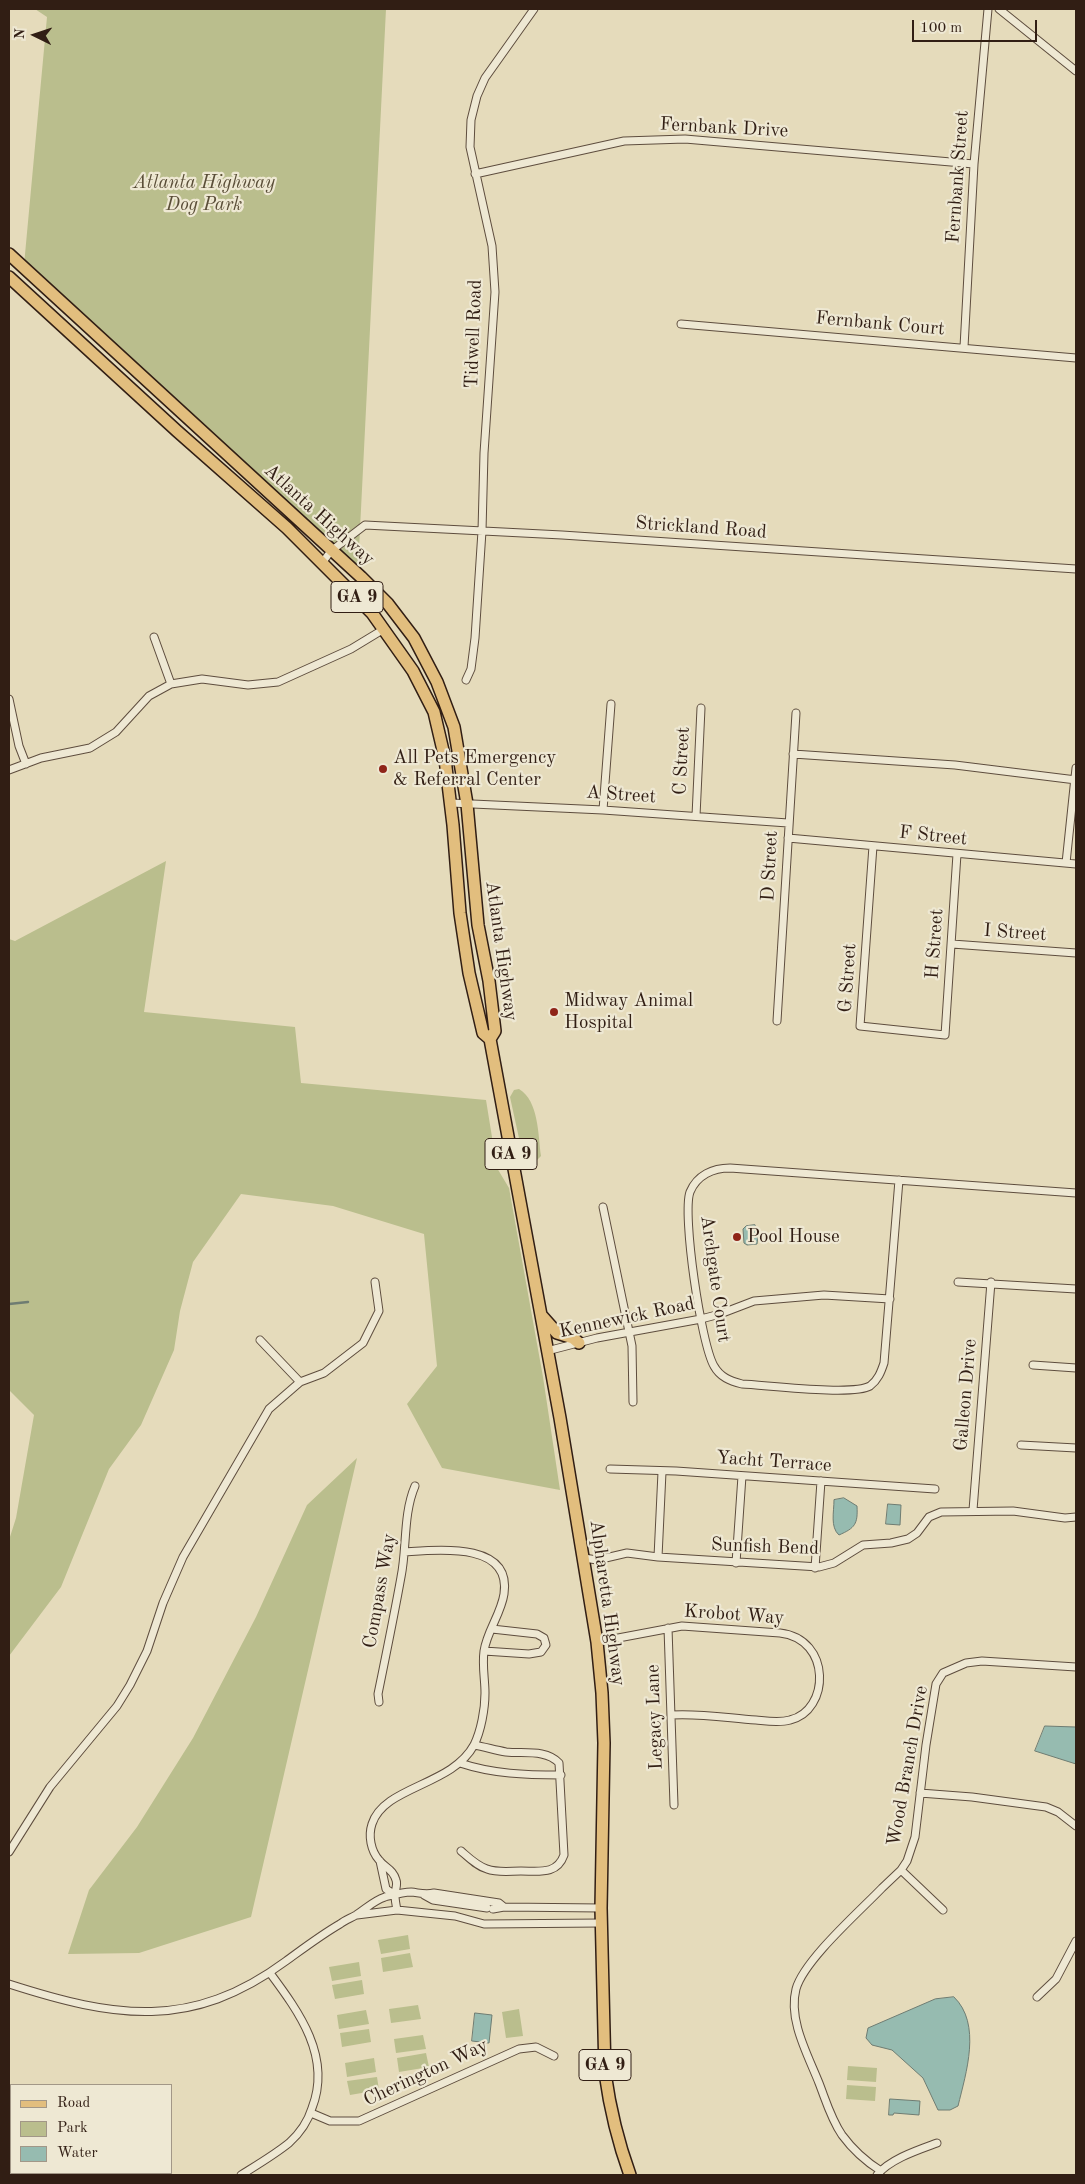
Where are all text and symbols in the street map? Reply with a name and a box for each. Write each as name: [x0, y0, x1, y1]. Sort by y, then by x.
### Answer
north arrow: [10, 10, 60, 60]
scale bar: [915, 10, 1040, 42]
text: 100 m: [920, 21, 962, 36]
text: N: [13, 28, 27, 40]
street label: Fernbank Street: [942, 110, 974, 244]
street label: Fernbank Drive: [659, 113, 789, 143]
park label: Atlanta Highway Dog Park: [133, 172, 275, 216]
street label: Tidwell Road: [461, 279, 487, 389]
street label: Fernbank Court: [814, 307, 946, 341]
street label: Atlanta Highway: [259, 459, 379, 571]
street label: Strickland Road: [634, 512, 768, 544]
road number: GA 9: [331, 582, 383, 612]
street label: C Street: [669, 726, 695, 796]
place label: All Pets Emergency & Referral Center: [393, 747, 556, 791]
marker: All Pets Emergency & Referral Center: [377, 763, 389, 775]
street label: A Street: [585, 781, 657, 809]
street label: F Street: [898, 821, 968, 851]
street label: D Street: [757, 830, 783, 902]
street label: Atlanta Highway: [480, 879, 522, 1023]
street label: H Street: [921, 908, 949, 980]
street label: I Street: [983, 919, 1047, 947]
street label: G Street: [834, 943, 862, 1013]
place label: Midway Animal Hospital: [564, 990, 693, 1034]
marker: Midway Animal Hospital: [548, 1006, 560, 1018]
road number: GA 9: [485, 1138, 537, 1170]
street label: Archgate Court: [695, 1214, 735, 1344]
place label: Pool House: [747, 1226, 840, 1248]
marker: Pool House: [731, 1231, 743, 1243]
street label: Kennewick Road: [557, 1292, 697, 1344]
street label: Galleon Drive: [950, 1338, 982, 1452]
street label: Yacht Terrace: [716, 1447, 832, 1477]
street label: Alpharetta Highway: [584, 1518, 630, 1688]
street label: Compass Way: [359, 1532, 401, 1650]
street label: Sunfish Bend: [711, 1534, 819, 1560]
street label: Krobot Way: [683, 1600, 785, 1630]
street label: Legacy Lane: [642, 1664, 668, 1770]
street label: Wood Branch Drive: [883, 1684, 933, 1848]
street label: Cherington Way: [360, 2034, 492, 2112]
road number: GA 9: [579, 2050, 631, 2080]
legend: [10, 2084, 172, 2174]
text: Road: [57, 2096, 90, 2111]
text: Park: [57, 2121, 88, 2136]
text: Water: [57, 2146, 98, 2161]

